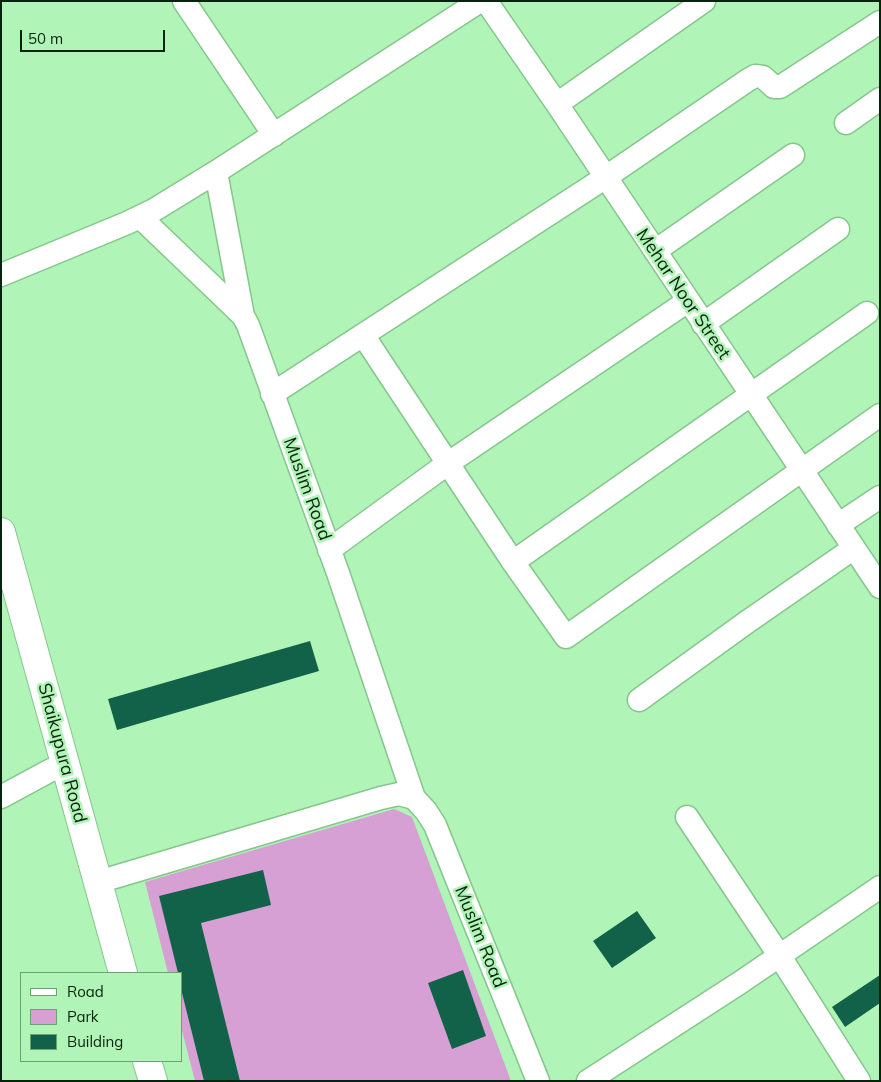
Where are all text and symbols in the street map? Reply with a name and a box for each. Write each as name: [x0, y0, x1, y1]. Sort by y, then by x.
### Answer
scale bar: [22, 20, 168, 52]
text: 50 m: [28, 29, 63, 48]
street label: Mehar Noor Street: [631, 225, 735, 363]
street label: Muslim Road: [278, 435, 336, 543]
street label: Shaikupura Road: [33, 681, 91, 825]
street label: Muslim Road: [450, 883, 510, 991]
legend: [20, 972, 182, 1062]
text: Road: [67, 982, 104, 1001]
text: Park: [67, 1007, 99, 1026]
text: Building: [67, 1032, 123, 1051]

